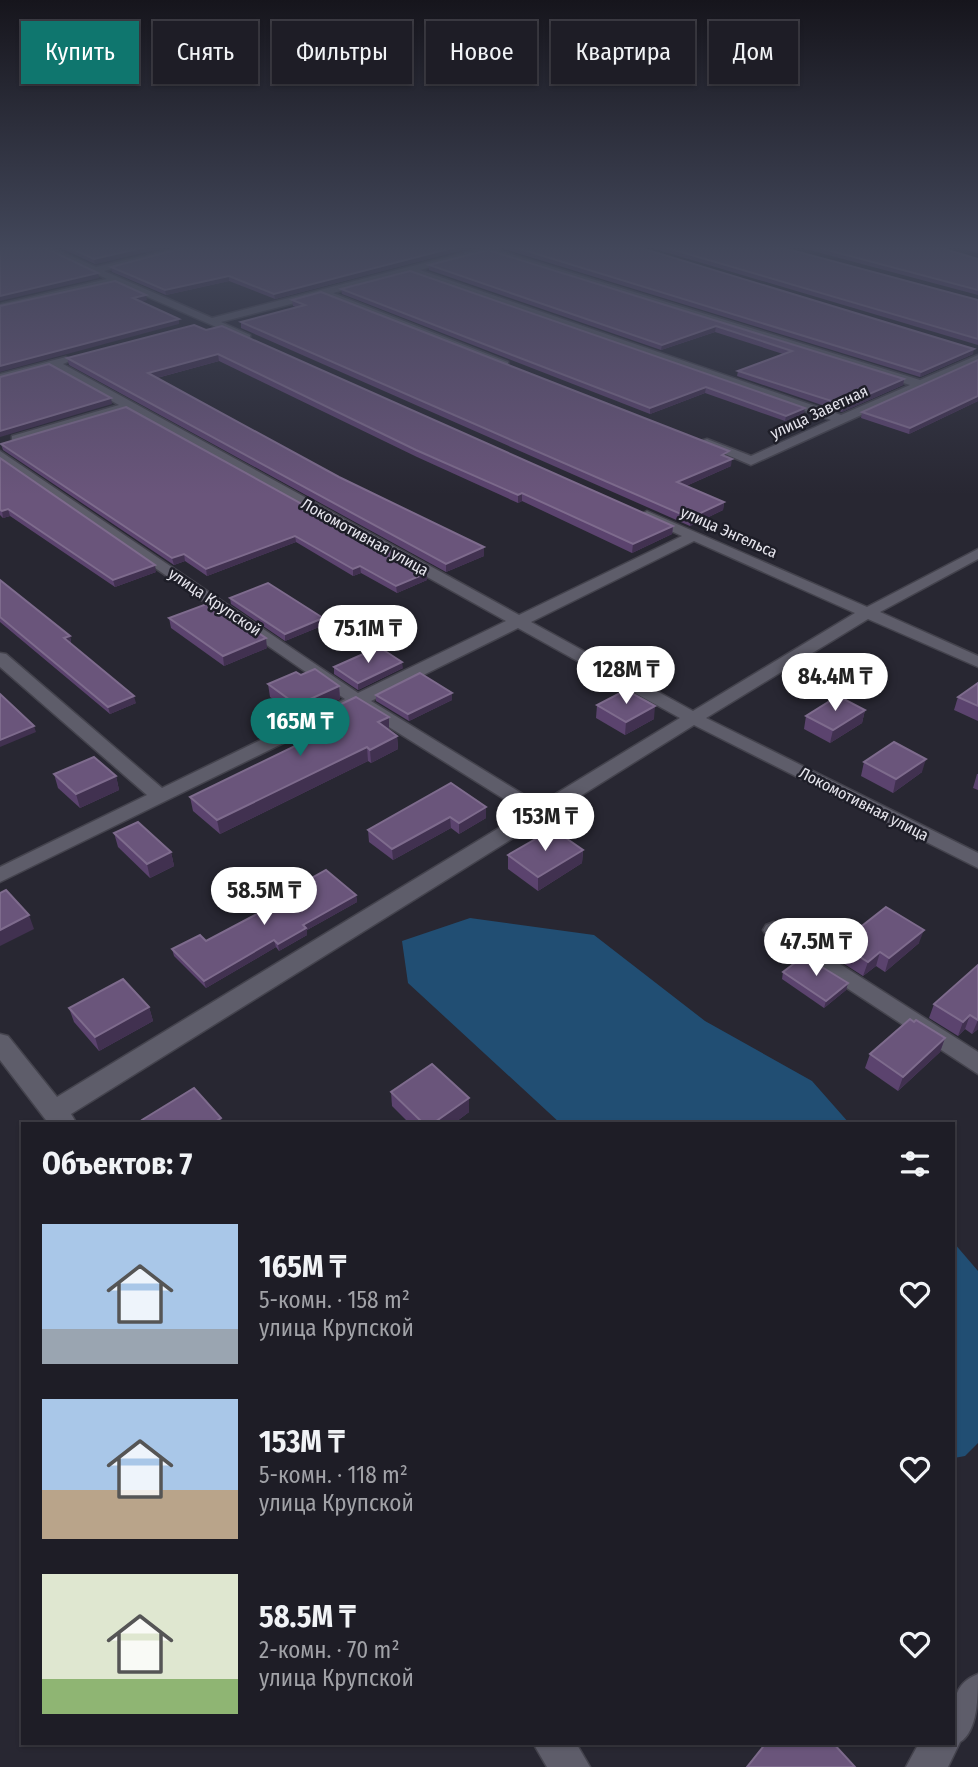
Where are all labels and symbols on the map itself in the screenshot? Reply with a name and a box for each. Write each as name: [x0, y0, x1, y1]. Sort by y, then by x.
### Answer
street label: улица Заветная: [767, 381, 871, 443]
street label: Локомотивная улица: [298, 494, 432, 580]
street label: улица Энгельса: [678, 502, 780, 562]
street label: улица Крупской: [165, 564, 265, 640]
pin: 75.1M ₸: [303, 606, 433, 665]
pin: 128M ₸: [569, 646, 683, 706]
pin: 84.4M ₸: [770, 654, 900, 713]
pin: 165M ₸: [243, 698, 357, 758]
street label: Локомотивная улица: [796, 763, 932, 845]
pin: 153M ₸: [488, 794, 602, 853]
pin: 58.5M ₸: [199, 867, 329, 927]
pin: 47.5M ₸: [751, 918, 881, 978]

